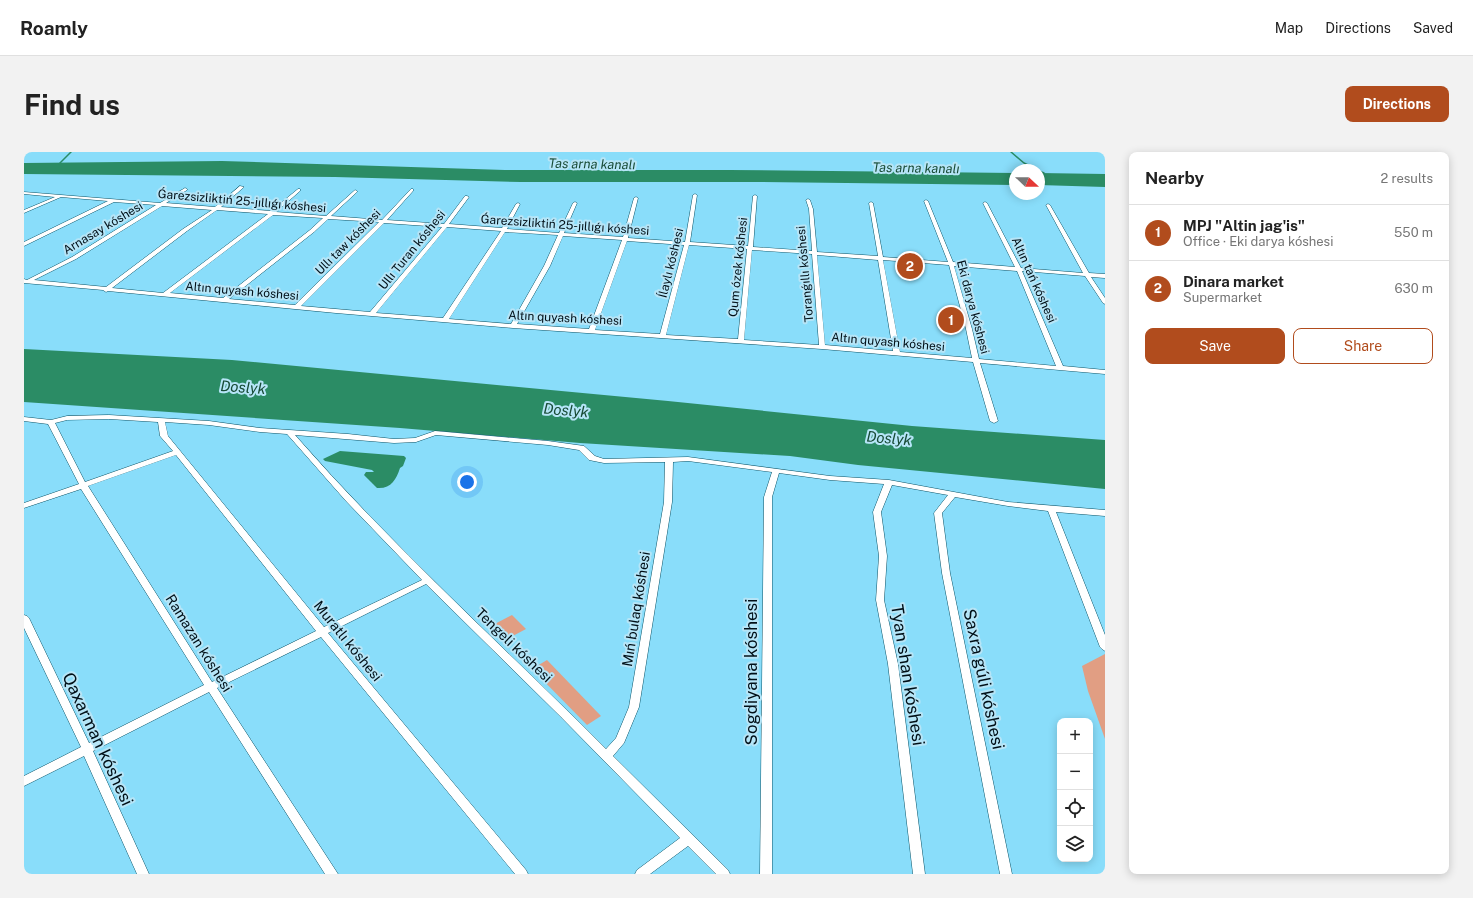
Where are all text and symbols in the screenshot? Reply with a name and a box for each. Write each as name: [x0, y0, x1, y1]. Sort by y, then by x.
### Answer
text: Roamly: [20, 17, 88, 39]
text: Map: [1275, 20, 1303, 36]
text: Directions: [1325, 20, 1391, 36]
text: Saved: [1413, 20, 1453, 36]
button: Directions: [1345, 86, 1449, 122]
text: Find us: [24, 88, 120, 121]
water label: Tas arna kanalı: [548, 156, 636, 172]
water label: Tas arna kanalı: [872, 160, 960, 176]
north arrow: [1009, 164, 1045, 200]
text: Nearby: [1145, 168, 1204, 188]
text: 2 results: [1381, 171, 1433, 186]
street label: Ǵarezsizliktiń 25-jıllıǵı kóshesi: [157, 186, 327, 215]
street label: Arnasay kóshesi: [61, 199, 145, 257]
street label: Ullı taw kóshesi: [312, 206, 384, 278]
street label: Ullı Turan kóshesi: [376, 208, 448, 292]
street label: Ǵarezsizliktiń 25-jıllıǵı kóshesi: [480, 212, 650, 238]
street label: Qum ózek kóshesi: [726, 217, 750, 317]
text: MPJ "Altin jag'is": [1183, 217, 1305, 234]
street label: Toranǵıllı kóshesi: [794, 225, 816, 323]
text: 1: [1155, 225, 1161, 240]
text: 550 m: [1394, 225, 1433, 240]
street label: Ílaylı kóshesi: [656, 227, 686, 299]
text: Office · Eki darya kóshesi: [1183, 234, 1333, 249]
street label: Altın tań kóshesi: [1009, 235, 1059, 325]
pin: 2: [897, 251, 923, 281]
street label: Eki darya kóshesi: [954, 259, 992, 355]
text: Dinara market: [1183, 273, 1284, 290]
street label: Altın quyash kóshesi: [185, 279, 299, 303]
text: 2: [1154, 281, 1162, 296]
text: 630 m: [1395, 281, 1433, 296]
text: Supermarket: [1183, 290, 1262, 305]
pin: 1: [938, 305, 964, 335]
street label: Altın quyash kóshesi: [508, 308, 622, 328]
button: Save: [1145, 328, 1285, 364]
button: Share: [1293, 328, 1433, 364]
street label: Altın quyash kóshesi: [831, 330, 945, 354]
water label: Doslyk: [220, 377, 267, 397]
water label: Doslyk: [543, 400, 590, 421]
water label: Doslyk: [866, 428, 913, 449]
your location: [457, 472, 477, 492]
street label: Mıń bulaq kóshesi: [619, 550, 653, 668]
street label: Ramazan kóshesi: [163, 591, 235, 695]
street label: Muratlı kóshesi: [311, 598, 385, 684]
street label: Sogdiyana kóshesi: [741, 599, 761, 745]
street label: Tyan shan kóshesi: [887, 603, 929, 747]
street label: Tengeli kóshesi: [473, 605, 555, 685]
street label: Saxra gúli kóshesi: [959, 607, 1009, 751]
street label: Qaxarman kóshesi: [58, 669, 138, 809]
map controls: [1057, 718, 1093, 862]
button: +: [1057, 718, 1093, 754]
button: −: [1057, 754, 1093, 790]
button: locate: [1057, 790, 1093, 826]
button: layers: [1057, 826, 1093, 862]

